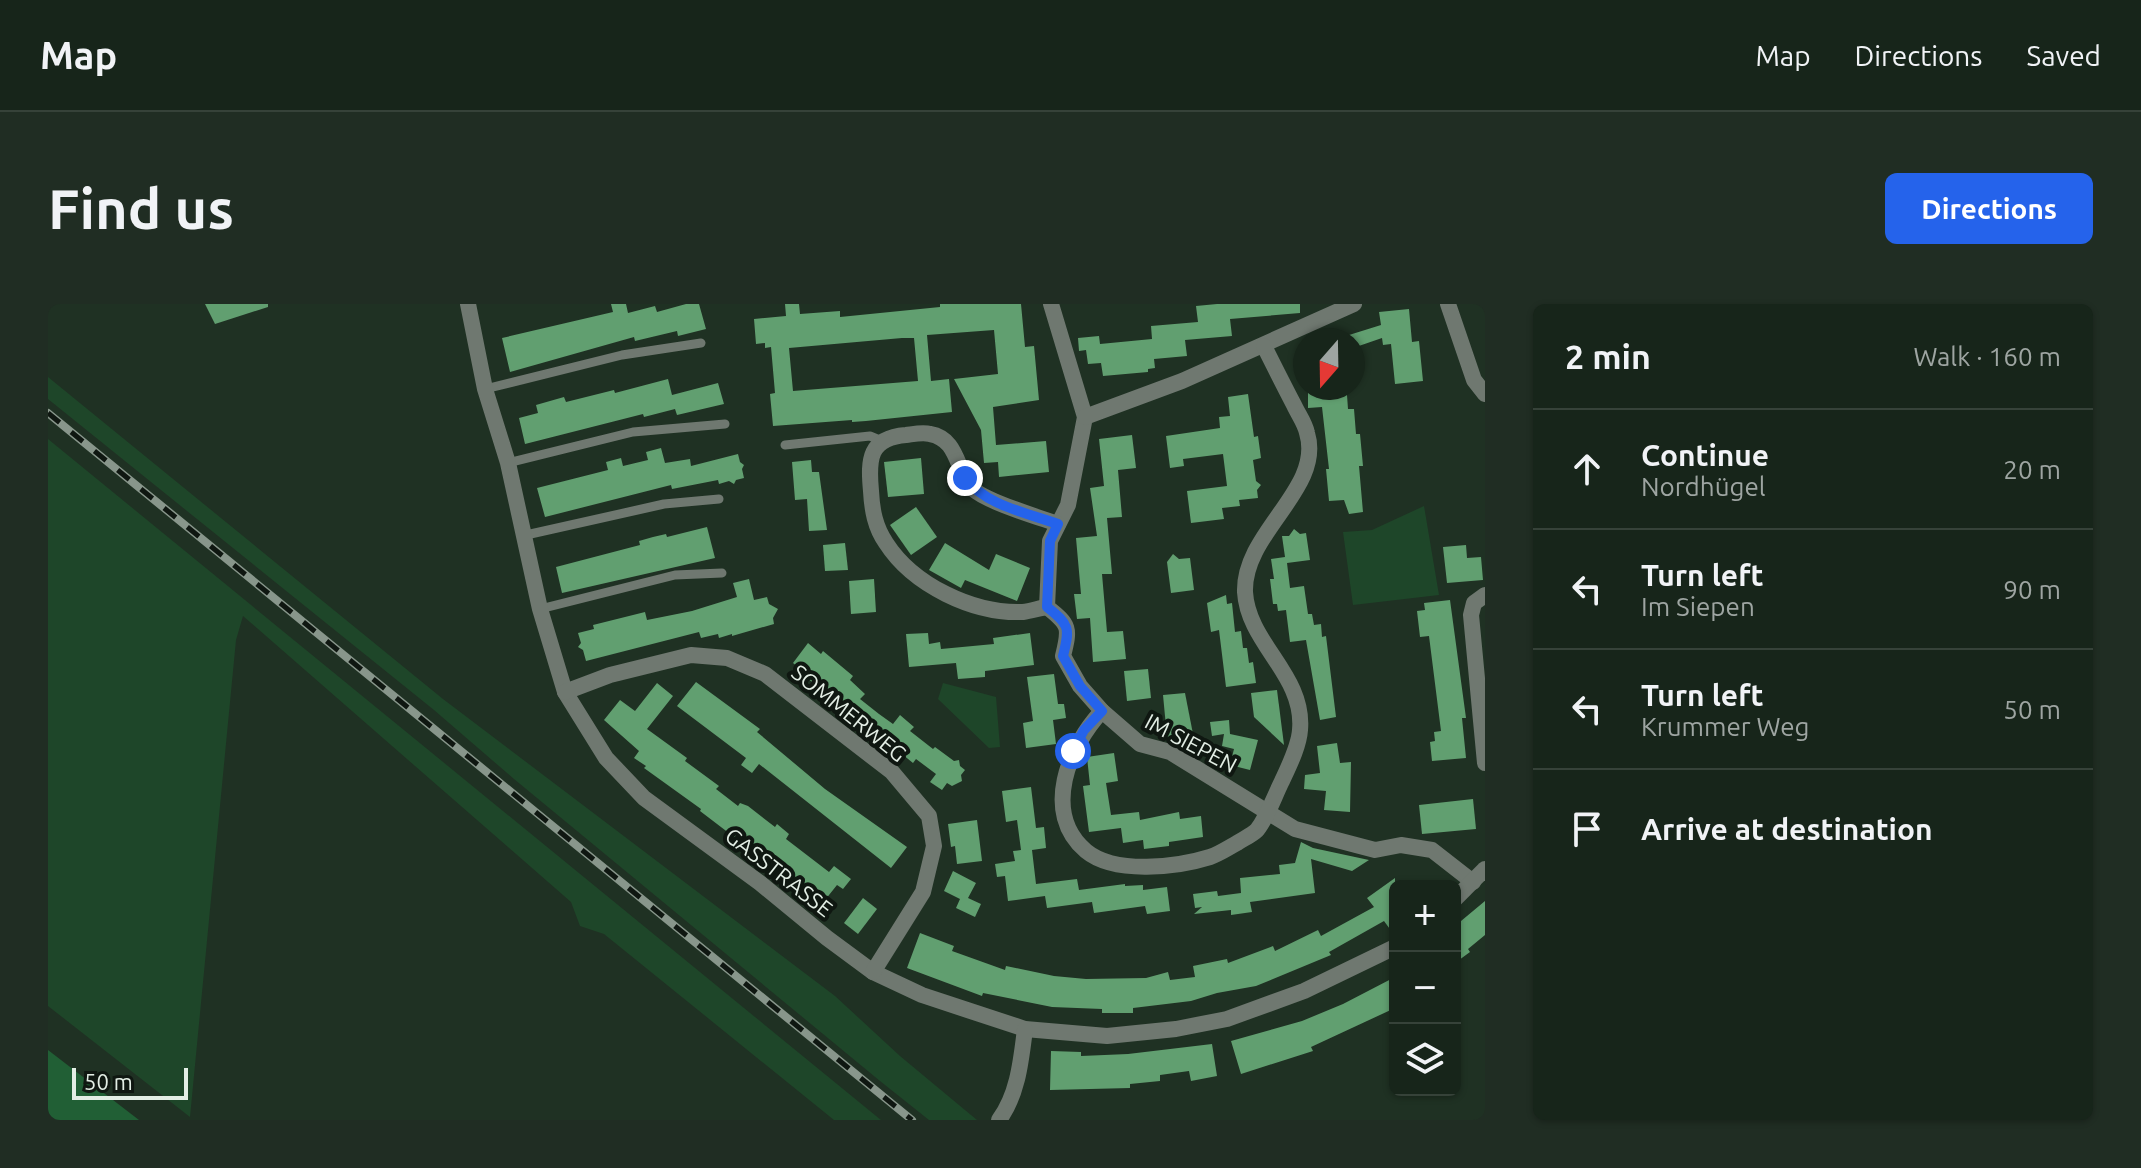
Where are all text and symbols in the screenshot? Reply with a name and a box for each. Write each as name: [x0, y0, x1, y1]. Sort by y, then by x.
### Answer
text: Map: [40, 34, 117, 76]
text: Map: [1755, 40, 1811, 71]
text: Directions: [1855, 40, 1982, 71]
text: Saved: [2026, 40, 2101, 71]
button: Directions: [1885, 173, 2093, 244]
text: Find us: [48, 177, 234, 240]
north arrow: [1293, 328, 1365, 400]
text: 2 min: [1565, 337, 1651, 375]
text: Walk · 160 m: [1913, 342, 2061, 371]
text: Continue: [1641, 438, 1769, 472]
icon: ahead: [1565, 447, 1609, 491]
text: 20 m: [2003, 455, 2061, 484]
route end: [947, 460, 983, 496]
text: Nordhügel: [1641, 472, 1766, 501]
text: Turn left: [1641, 558, 1763, 592]
icon: left: [1565, 567, 1609, 611]
text: 90 m: [2003, 575, 2061, 604]
text: Im Siepen: [1641, 592, 1755, 621]
street label: SOMMERWEG: [787, 659, 912, 766]
text: Turn left: [1641, 678, 1763, 712]
icon: left: [1565, 687, 1609, 731]
text: 50 m: [2003, 695, 2061, 724]
street label: IM SIEPEN: [1141, 708, 1241, 777]
text: Krummer Weg: [1641, 712, 1810, 741]
route start: [1055, 733, 1091, 769]
icon: arrive: [1565, 807, 1609, 851]
text: Arrive at destination: [1641, 812, 1933, 846]
street label: GASSTRASSE: [721, 822, 838, 921]
map controls: [1389, 880, 1461, 1096]
button: +: [1389, 880, 1461, 952]
button: −: [1389, 952, 1461, 1024]
button: layers: [1389, 1024, 1461, 1096]
scale bar: [72, 1064, 188, 1100]
text: 50 m: [84, 1069, 133, 1094]

